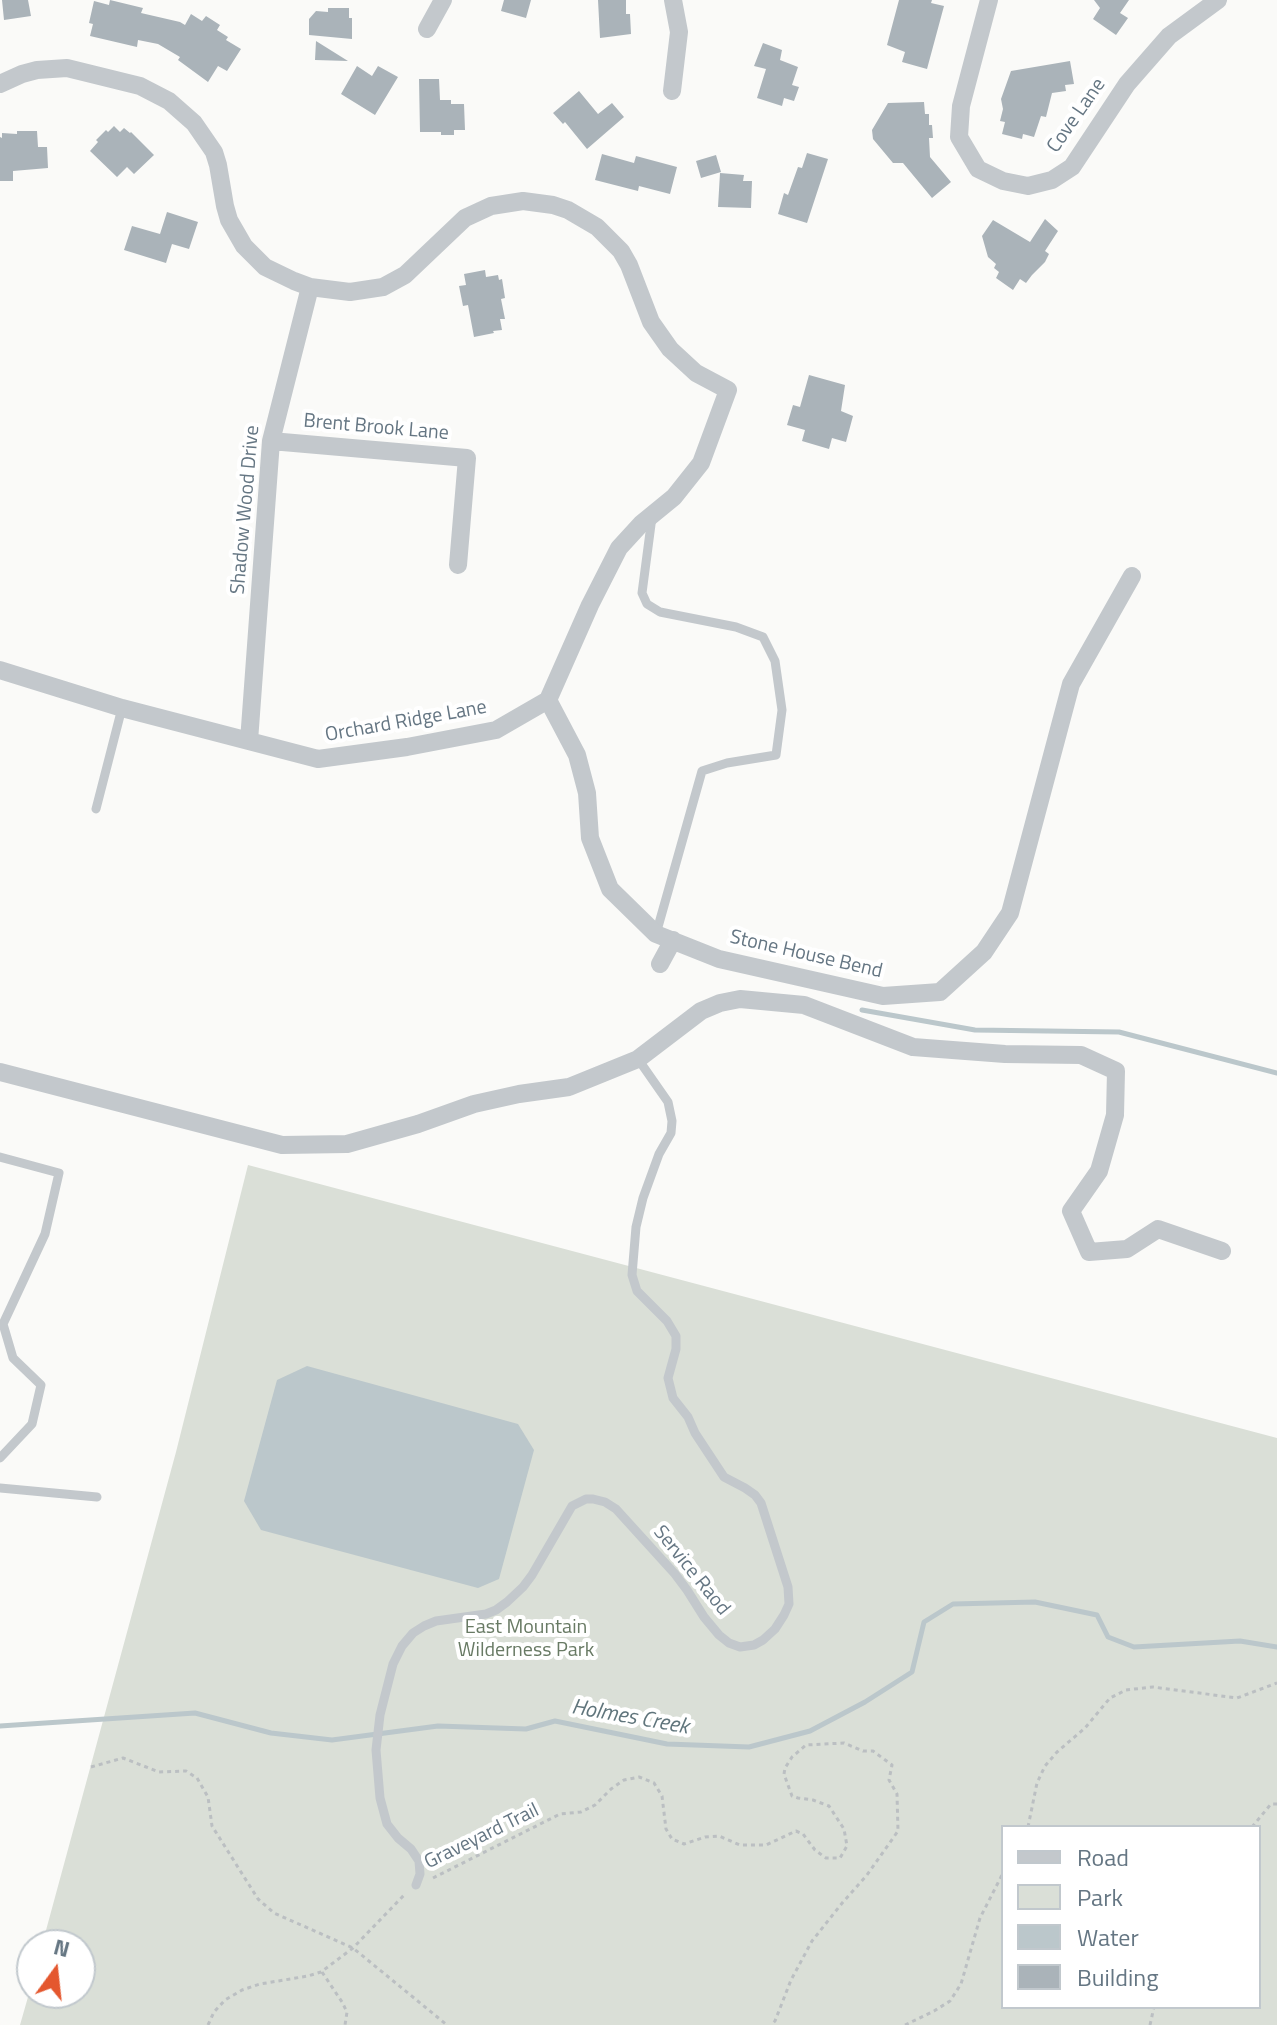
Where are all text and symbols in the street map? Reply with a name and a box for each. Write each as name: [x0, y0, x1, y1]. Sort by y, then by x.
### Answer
street label: Cove Lane: [1043, 74, 1111, 158]
street label: Brent Brook Lane: [302, 410, 450, 446]
street label: Shadow Wood Drive: [227, 425, 265, 595]
street label: Orchard Ridge Lane: [323, 696, 489, 748]
street label: Stone House Bend: [727, 926, 885, 984]
street label: Service Raod: [648, 1521, 734, 1621]
park label: East Mountain Wilderness Park: [458, 1616, 594, 1663]
water label: Holmes Creek: [569, 1695, 691, 1741]
street label: Graveyard Trail: [421, 1799, 543, 1875]
legend: [1001, 1825, 1261, 2009]
text: Road: [1077, 1839, 1129, 1875]
text: Park: [1077, 1879, 1123, 1915]
text: Water: [1077, 1919, 1139, 1955]
north arrow: [16, 1929, 96, 2009]
text: N: [50, 1929, 73, 1966]
text: Building: [1077, 1959, 1159, 1995]

